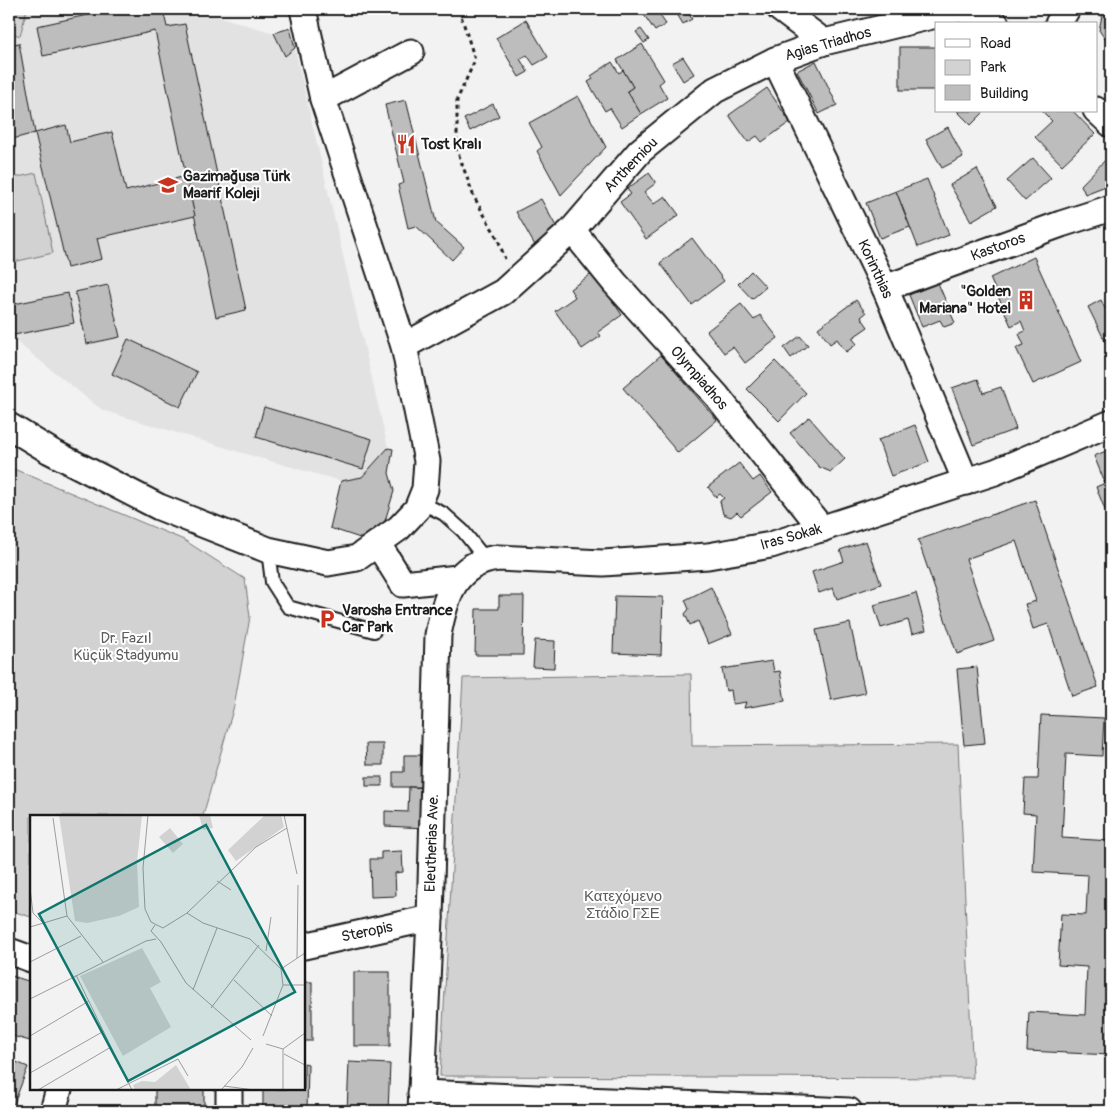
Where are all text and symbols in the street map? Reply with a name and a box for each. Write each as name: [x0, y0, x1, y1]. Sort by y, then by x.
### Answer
legend: [935, 22, 1098, 112]
street label: Agias Triadhos: [783, 23, 874, 65]
text: Road: [980, 34, 1011, 53]
text: Park: [980, 58, 1007, 77]
text: Building: [980, 84, 1028, 103]
restaurant icon: Tost Kralı: [395, 133, 417, 155]
street label: Anthemiou: [600, 133, 662, 197]
place label: Tost Kralı: [420, 135, 482, 154]
place label: Gazimağusa Türk Maarif Koleji: [183, 167, 291, 203]
school or university icon: Gazimağusa Türk Maarif Koleji: [157, 174, 179, 196]
street label: Kastoros: [968, 228, 1028, 266]
street label: Korinthias: [853, 236, 897, 302]
place label: "Golden Mariana" Hotel: [919, 282, 1012, 318]
building icon: "Golden Mariana" Hotel: [1015, 289, 1037, 311]
street label: Olympiadhos: [666, 342, 732, 414]
street label: Iras Sokak: [758, 519, 825, 555]
place label: Varosha Entrance Car Park: [342, 601, 453, 637]
parking icon: Varosha Entrance Car Park: [316, 608, 338, 630]
park label: Dr. Fazıl Küçük Stadyumu: [73, 629, 179, 665]
street label: Eleutherias Ave.: [421, 794, 443, 892]
inset map: [30, 815, 305, 1090]
park label: Κατεχόμενο Στάδιο ΓΣΕ: [584, 887, 662, 923]
street label: Steropis: [340, 917, 395, 947]

